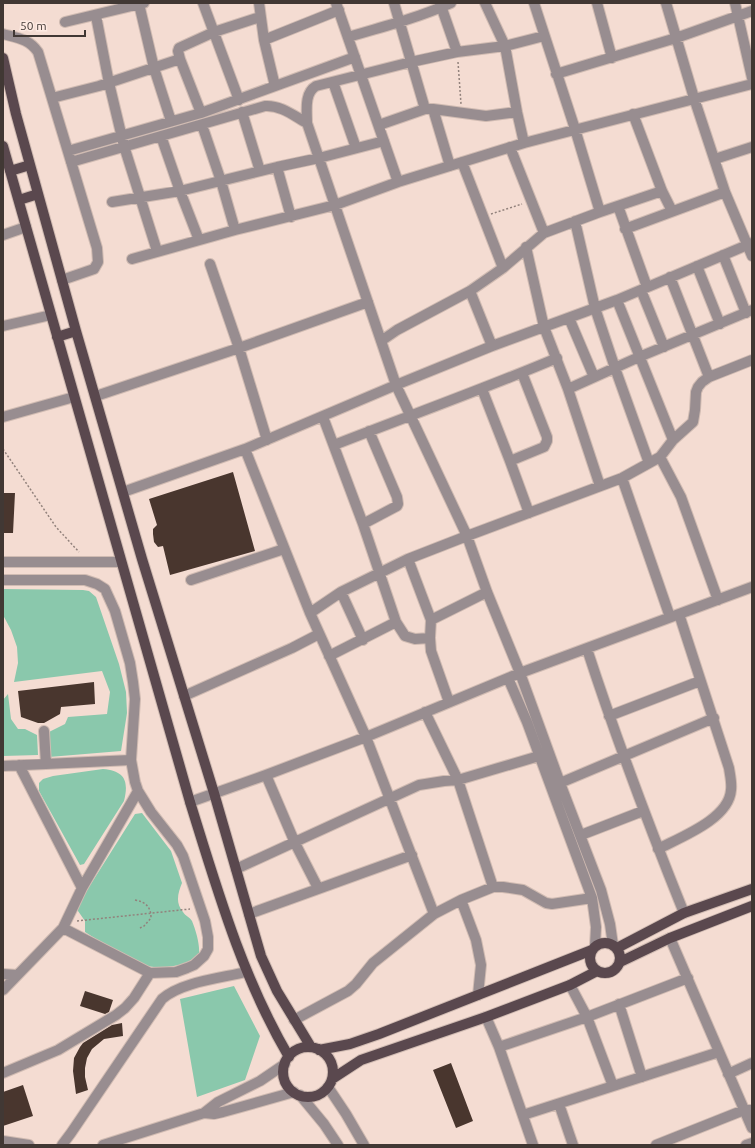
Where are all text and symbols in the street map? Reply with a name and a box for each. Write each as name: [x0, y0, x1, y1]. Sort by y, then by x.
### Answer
scale bar: [14, 12, 85, 38]
text: 50 m: [20, 19, 47, 32]

